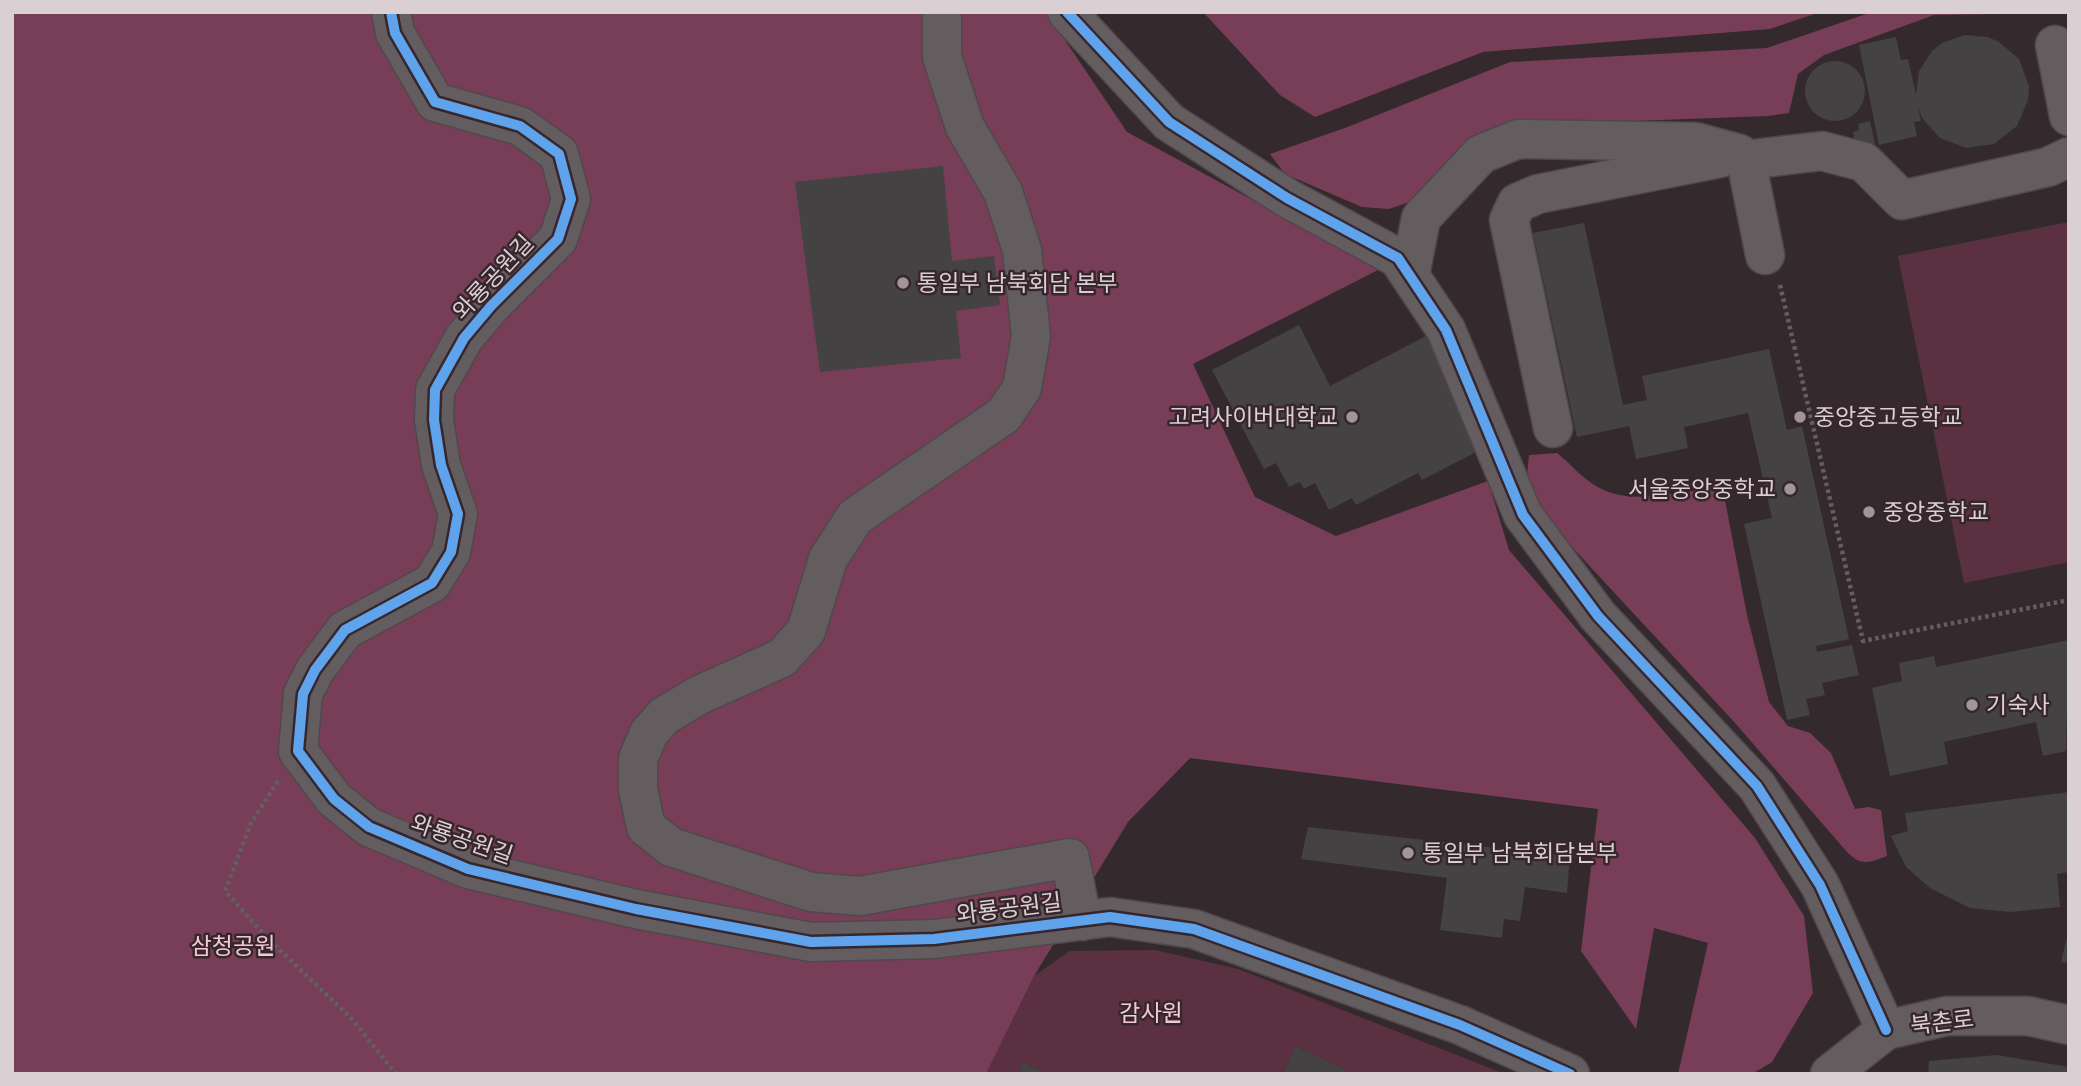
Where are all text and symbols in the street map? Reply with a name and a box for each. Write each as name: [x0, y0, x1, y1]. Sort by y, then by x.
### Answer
street label: 와룡공원길: [447, 229, 539, 325]
place label: 통일부 남북회담 본부: [917, 269, 1118, 297]
marker: 통일부 남북회담 본부: [895, 275, 911, 291]
place label: 고려사이버대학교: [1169, 403, 1338, 431]
place label: 중앙중고등학교: [1814, 403, 1962, 431]
marker: 고려사이버대학교: [1344, 409, 1360, 425]
marker: 중앙중고등학교: [1792, 409, 1808, 425]
place label: 서울중앙중학교: [1628, 475, 1776, 503]
marker: 서울중앙중학교: [1782, 481, 1798, 497]
place label: 중앙중학교: [1883, 498, 1989, 526]
marker: 중앙중학교: [1861, 504, 1877, 520]
place label: 기숙사: [1986, 691, 2049, 719]
marker: 기숙사: [1964, 697, 1980, 713]
street label: 와룡공원길: [407, 809, 517, 869]
place label: 통일부 남북회담본부: [1422, 839, 1618, 867]
marker: 통일부 남북회담본부: [1400, 845, 1416, 861]
street label: 와룡공원길: [955, 888, 1063, 928]
park label: 삼청공원: [191, 932, 275, 960]
park label: 감사원: [1119, 999, 1183, 1027]
street label: 북촌로: [1909, 1004, 1975, 1040]

